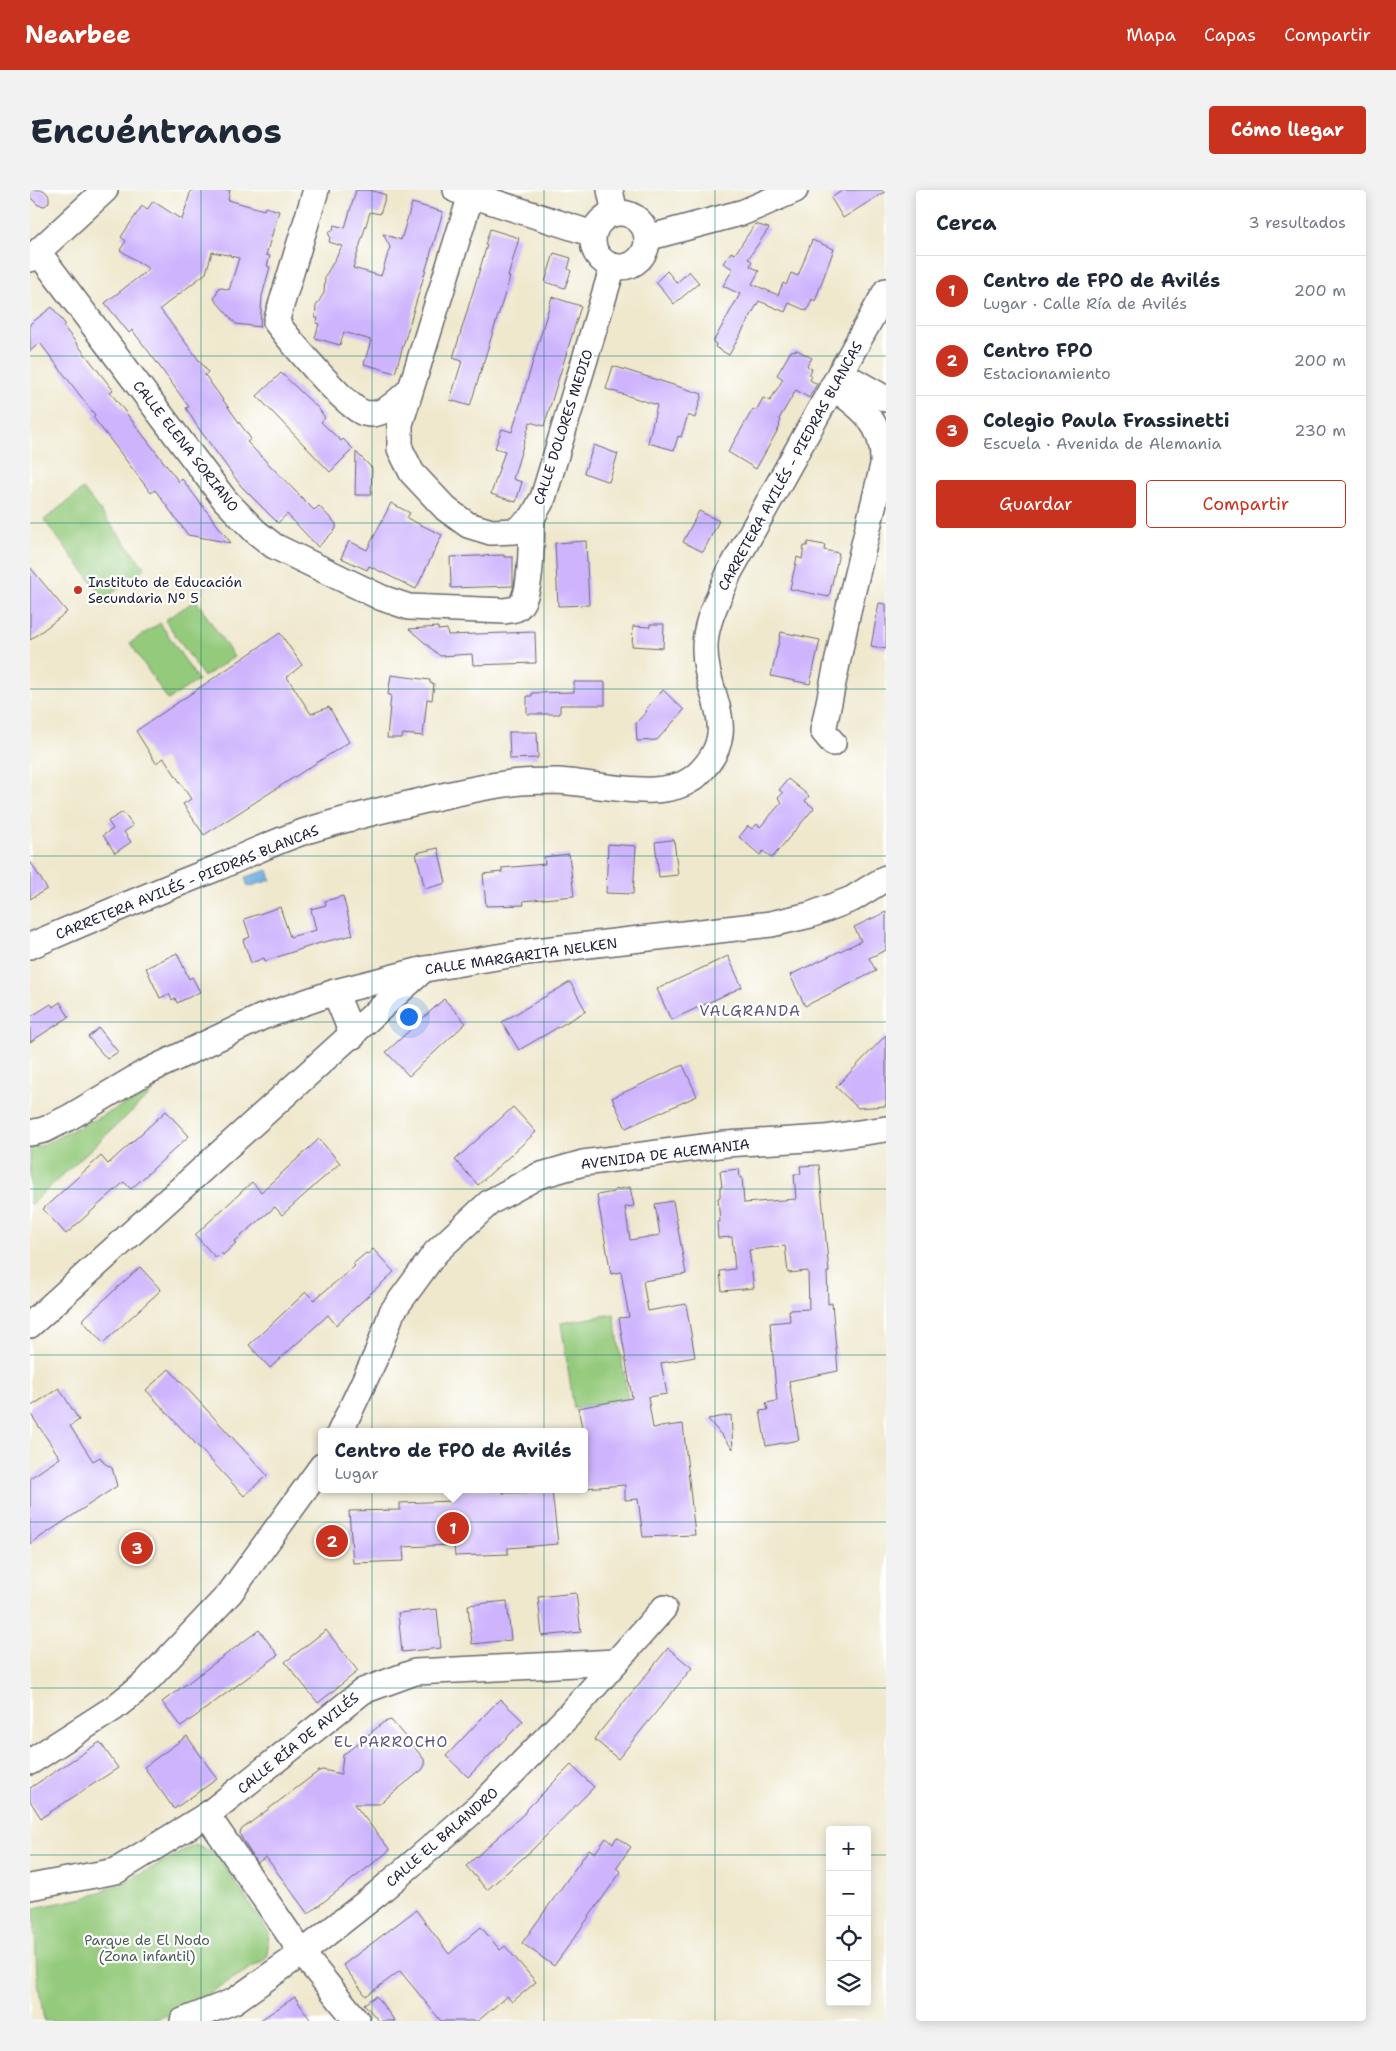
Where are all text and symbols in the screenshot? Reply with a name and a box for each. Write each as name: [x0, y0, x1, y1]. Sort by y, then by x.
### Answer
text: Nearbee: [25, 19, 131, 51]
text: Mapa: [1126, 23, 1176, 47]
text: Capas: [1204, 23, 1256, 47]
text: Compartir: [1284, 23, 1371, 47]
button: Cómo llegar: [1209, 106, 1366, 154]
text: Encuéntranos: [30, 107, 282, 154]
text: Cerca: [936, 209, 997, 237]
text: 3 resultados: [1248, 212, 1346, 233]
text: Centro de FPO de Avilés: [983, 268, 1220, 293]
text: 1: [948, 280, 956, 301]
text: 200 m: [1294, 280, 1346, 301]
text: Lugar · Calle Ría de Avilés: [983, 293, 1187, 314]
street label: CARRETERA AVILÉS - PIEDRAS BLANCAS: [714, 338, 866, 594]
text: Centro FPO: [983, 338, 1093, 363]
street label: CALLE DOLORES MEDIO: [529, 347, 597, 507]
text: 2: [946, 350, 958, 371]
text: 200 m: [1294, 350, 1346, 371]
text: Estacionamiento: [983, 363, 1111, 384]
street label: CALLE ELENA SORIANO: [129, 377, 243, 515]
text: Colegio Paula Frassinetti: [983, 408, 1230, 433]
text: 3: [946, 420, 958, 441]
text: 230 m: [1294, 420, 1346, 441]
text: Escuela · Avenida de Alemania: [983, 433, 1221, 454]
button: Guardar: [936, 480, 1136, 528]
button: Compartir: [1146, 480, 1346, 528]
place label: Instituto de Educación Secundaria Nº 5: [88, 573, 243, 607]
marker: Instituto de Educación Secundaria Nº 5: [72, 584, 84, 596]
street label: CARRETERA AVILÉS - PIEDRAS BLANCAS: [53, 821, 321, 943]
street label: CALLE MARGARITA NELKEN: [424, 934, 618, 978]
district label: VALGRANDA: [699, 1001, 801, 1021]
your location: [396, 1004, 422, 1030]
street label: AVENIDA DE ALEMANIA: [579, 1135, 751, 1173]
popup: [318, 1428, 588, 1493]
text: Centro de FPO de Avilés: [334, 1438, 572, 1463]
text: Lugar: [334, 1463, 379, 1484]
pin: 1: [437, 1509, 469, 1547]
pin: 2: [316, 1522, 348, 1560]
pin: 3: [121, 1529, 153, 1567]
street label: CALLE RÍA DE AVILÉS: [234, 1688, 363, 1798]
district label: EL PARROCHO: [334, 1732, 448, 1752]
street label: CALLE EL BALANDRO: [382, 1783, 502, 1891]
map controls: [826, 1826, 871, 2006]
button: +: [826, 1826, 871, 1871]
button: −: [826, 1871, 871, 1916]
button: locate: [826, 1916, 871, 1961]
park label: Parque de El Nodo (Zona infantil): [84, 1931, 210, 1965]
button: layers: [826, 1961, 871, 2006]

